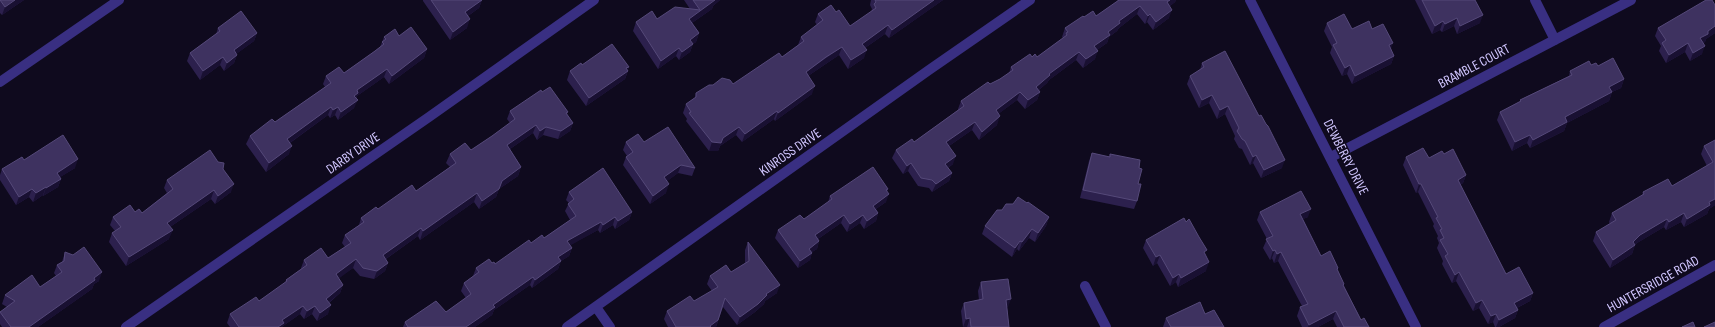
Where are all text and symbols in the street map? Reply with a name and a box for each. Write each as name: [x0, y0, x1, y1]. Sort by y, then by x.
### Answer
street label: BRAMBLE COURT: [1435, 40, 1513, 92]
street label: DEWBERRY DRIVE: [1320, 116, 1372, 198]
street label: KINROSS DRIVE: [756, 124, 824, 180]
street label: DARBY DRIVE: [323, 128, 383, 178]
street label: HUNTERSRIDGE ROAD: [1604, 252, 1702, 316]

